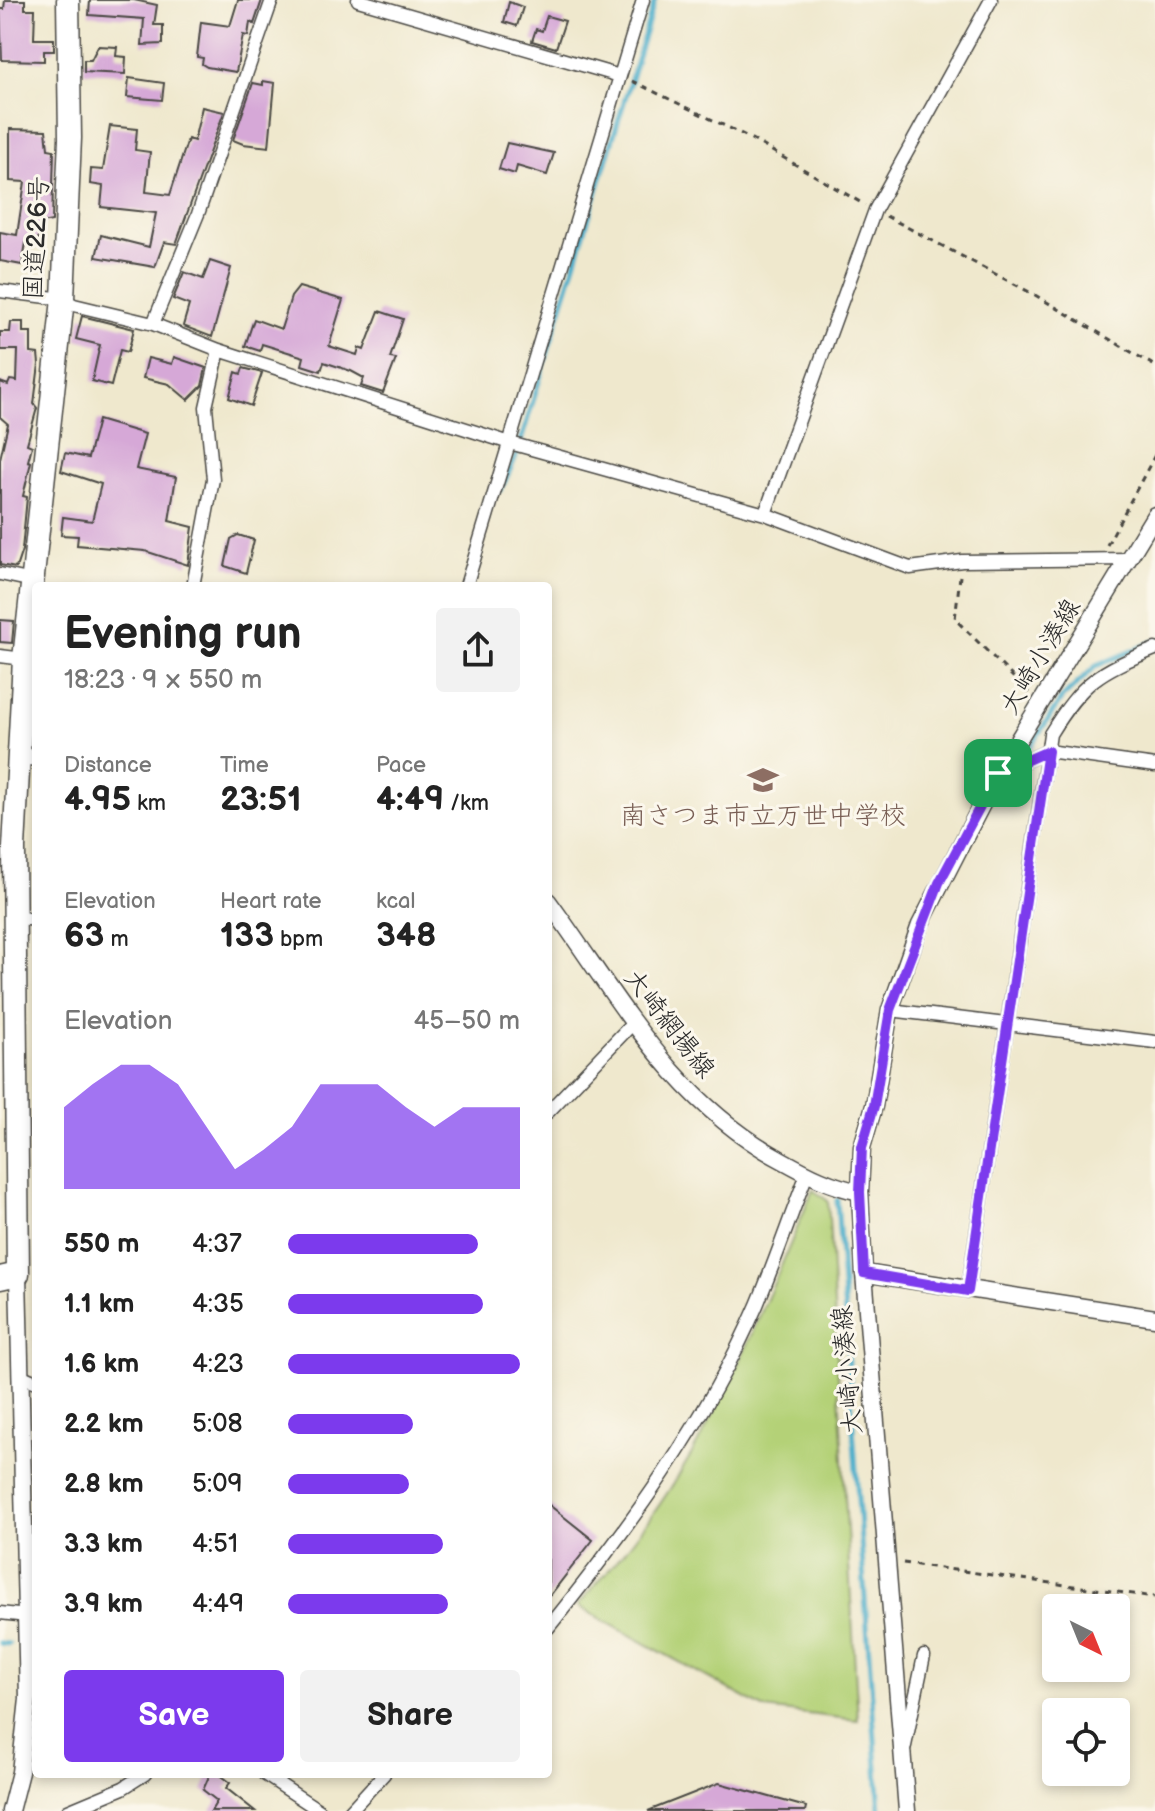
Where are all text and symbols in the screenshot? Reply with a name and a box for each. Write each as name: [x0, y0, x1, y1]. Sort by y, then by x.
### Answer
street label: 国道226号: [18, 175, 56, 301]
street label: 大崎小湊線: [994, 593, 1088, 721]
text: Evening run: [64, 608, 301, 661]
button: share: [436, 608, 520, 692]
text: 18:23 · 9 × 550 m: [64, 665, 262, 696]
pin: [964, 739, 1032, 807]
icon: arrive: [976, 751, 1020, 795]
text: Distance: [64, 752, 152, 779]
text: Time: [220, 752, 269, 779]
text: Pace: [376, 752, 426, 779]
school or university icon: 南さつま市立万世中学校: [746, 763, 780, 797]
text: 4.95: [64, 779, 131, 820]
text: 23:51: [220, 779, 301, 820]
text: 4:49: [376, 779, 444, 820]
text: km: [131, 790, 166, 817]
text: /km: [444, 790, 489, 817]
place label: 南さつま市立万世中学校: [620, 801, 906, 832]
text: Elevation: [64, 888, 156, 915]
text: Heart rate: [220, 888, 322, 915]
text: kcal: [376, 888, 415, 915]
text: 63: [64, 915, 104, 956]
text: 133: [220, 915, 274, 956]
text: 348: [376, 915, 436, 956]
text: m: [104, 926, 129, 953]
text: bpm: [274, 926, 323, 953]
street label: 大崎網揚線: [617, 963, 721, 1085]
text: Elevation: [64, 1006, 172, 1037]
text: 45–50 m: [413, 1006, 520, 1037]
text: 550 m: [64, 1229, 139, 1260]
text: 4:37: [192, 1229, 242, 1260]
text: 1.1 km: [64, 1289, 134, 1320]
text: 4:35: [192, 1289, 244, 1320]
street label: 大崎小湊線: [827, 1304, 869, 1436]
text: 1.6 km: [64, 1349, 139, 1380]
text: 4:23: [192, 1349, 244, 1380]
text: 2.2 km: [64, 1409, 144, 1440]
text: 5:08: [192, 1409, 243, 1440]
text: 2.8 km: [64, 1469, 144, 1500]
text: 5:09: [192, 1469, 242, 1500]
text: 3.3 km: [64, 1529, 143, 1560]
text: 4:51: [192, 1529, 238, 1560]
text: 3.9 km: [64, 1589, 143, 1620]
text: 4:49: [192, 1589, 244, 1620]
north arrow: [1042, 1594, 1130, 1682]
map controls: [1042, 1594, 1130, 1786]
button: Save: [64, 1670, 284, 1762]
button: Share: [300, 1670, 520, 1762]
button: locate: [1042, 1698, 1130, 1786]

